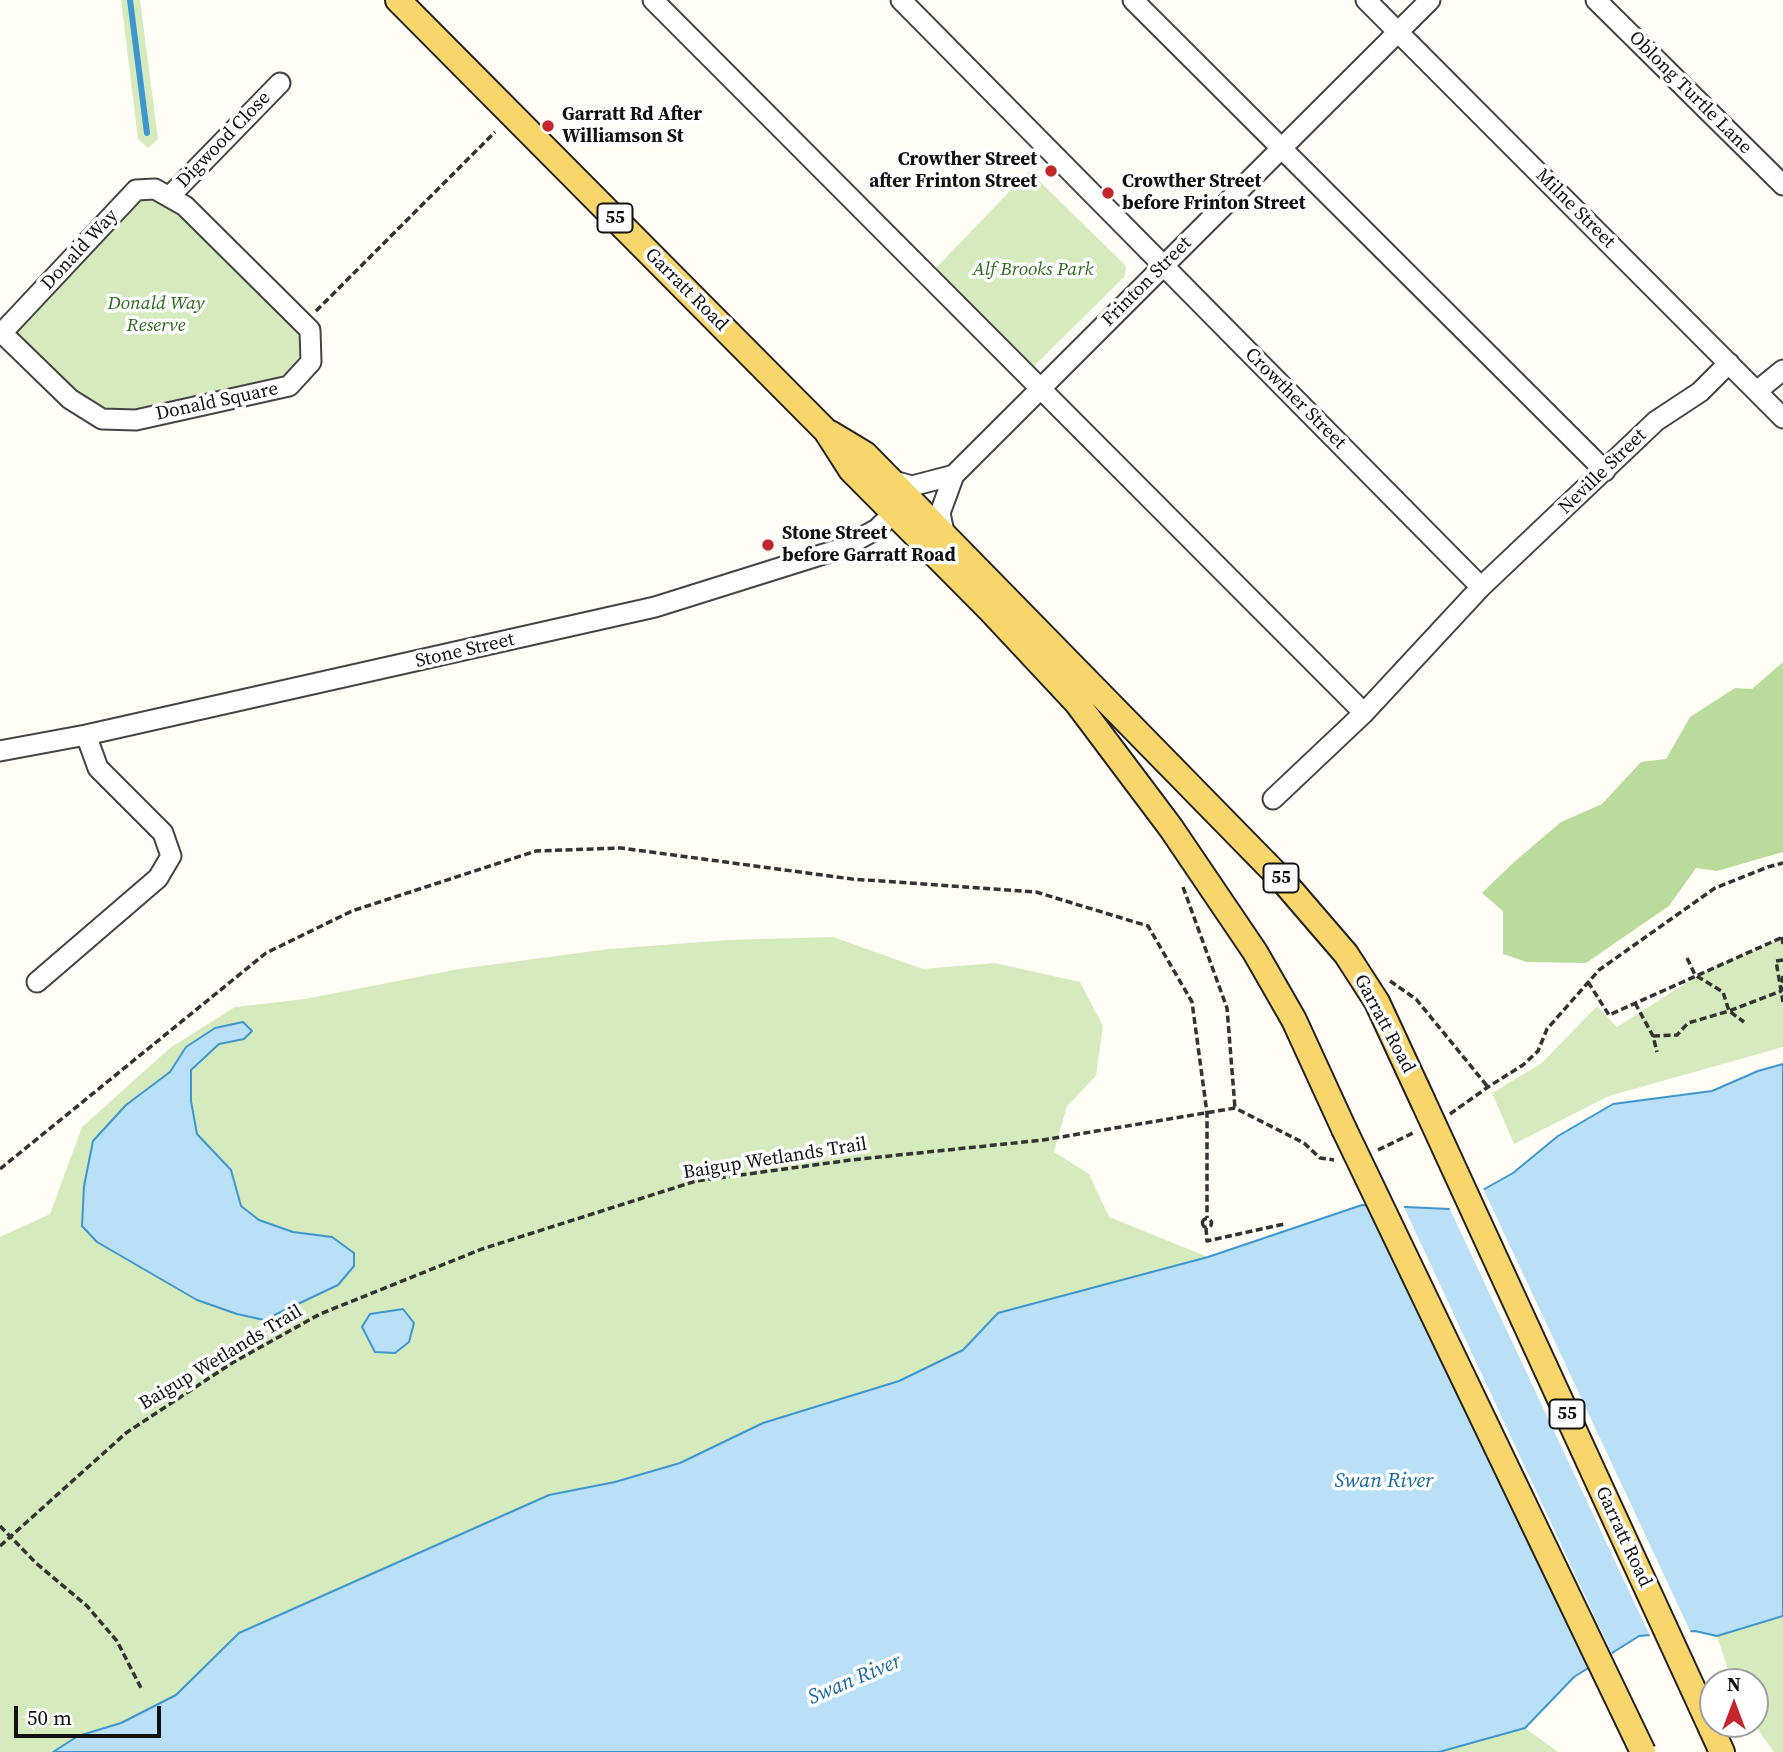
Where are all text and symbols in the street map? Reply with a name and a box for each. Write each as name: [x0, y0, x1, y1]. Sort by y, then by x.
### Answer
street label: Oblong Turtle Lane: [1624, 27, 1756, 159]
street label: Digwood Close: [172, 87, 276, 193]
place label: Garratt Rd After Williamson St: [562, 104, 702, 148]
marker: Garratt Rd After Williamson St: [540, 118, 556, 134]
place label: Crowther Street after Frinton Street: [869, 149, 1037, 193]
marker: Crowther Street after Frinton Street: [1043, 163, 1059, 179]
street label: Milne Street: [1530, 164, 1620, 254]
place label: Crowther Street before Frinton Street: [1122, 171, 1305, 215]
marker: Crowther Street before Frinton Street: [1100, 185, 1116, 201]
road number: 55: [598, 204, 632, 232]
street label: Donald Way: [37, 205, 123, 295]
street label: Frinton Street: [1097, 232, 1197, 332]
street label: Garratt Road: [640, 244, 732, 336]
park label: Alf Brooks Park: [973, 259, 1093, 281]
park label: Donald Way Reserve: [107, 293, 205, 337]
street label: Crowther Street: [1240, 344, 1350, 454]
street label: Donald Square: [154, 378, 280, 426]
street label: Neville Street: [1554, 425, 1652, 519]
place label: Stone Street before Garratt Road: [782, 523, 956, 567]
marker: Stone Street before Garratt Road: [760, 537, 776, 553]
street label: Stone Street: [413, 629, 517, 673]
road number: 55: [1264, 864, 1298, 892]
street label: Garratt Road: [1349, 971, 1419, 1077]
street label: Baigup Wetlands Trail: [681, 1133, 869, 1185]
street label: Baigup Wetlands Trail: [135, 1300, 307, 1416]
road number: 55: [1550, 1400, 1584, 1428]
water label: Swan River: [1335, 1469, 1433, 1495]
street label: Garratt Road: [1590, 1483, 1656, 1591]
water label: Swan River: [805, 1649, 905, 1711]
north arrow: [1699, 1668, 1769, 1738]
text: N: [1727, 1671, 1741, 1697]
scale bar: [18, 1692, 164, 1736]
text: 50 m: [27, 1703, 72, 1732]

